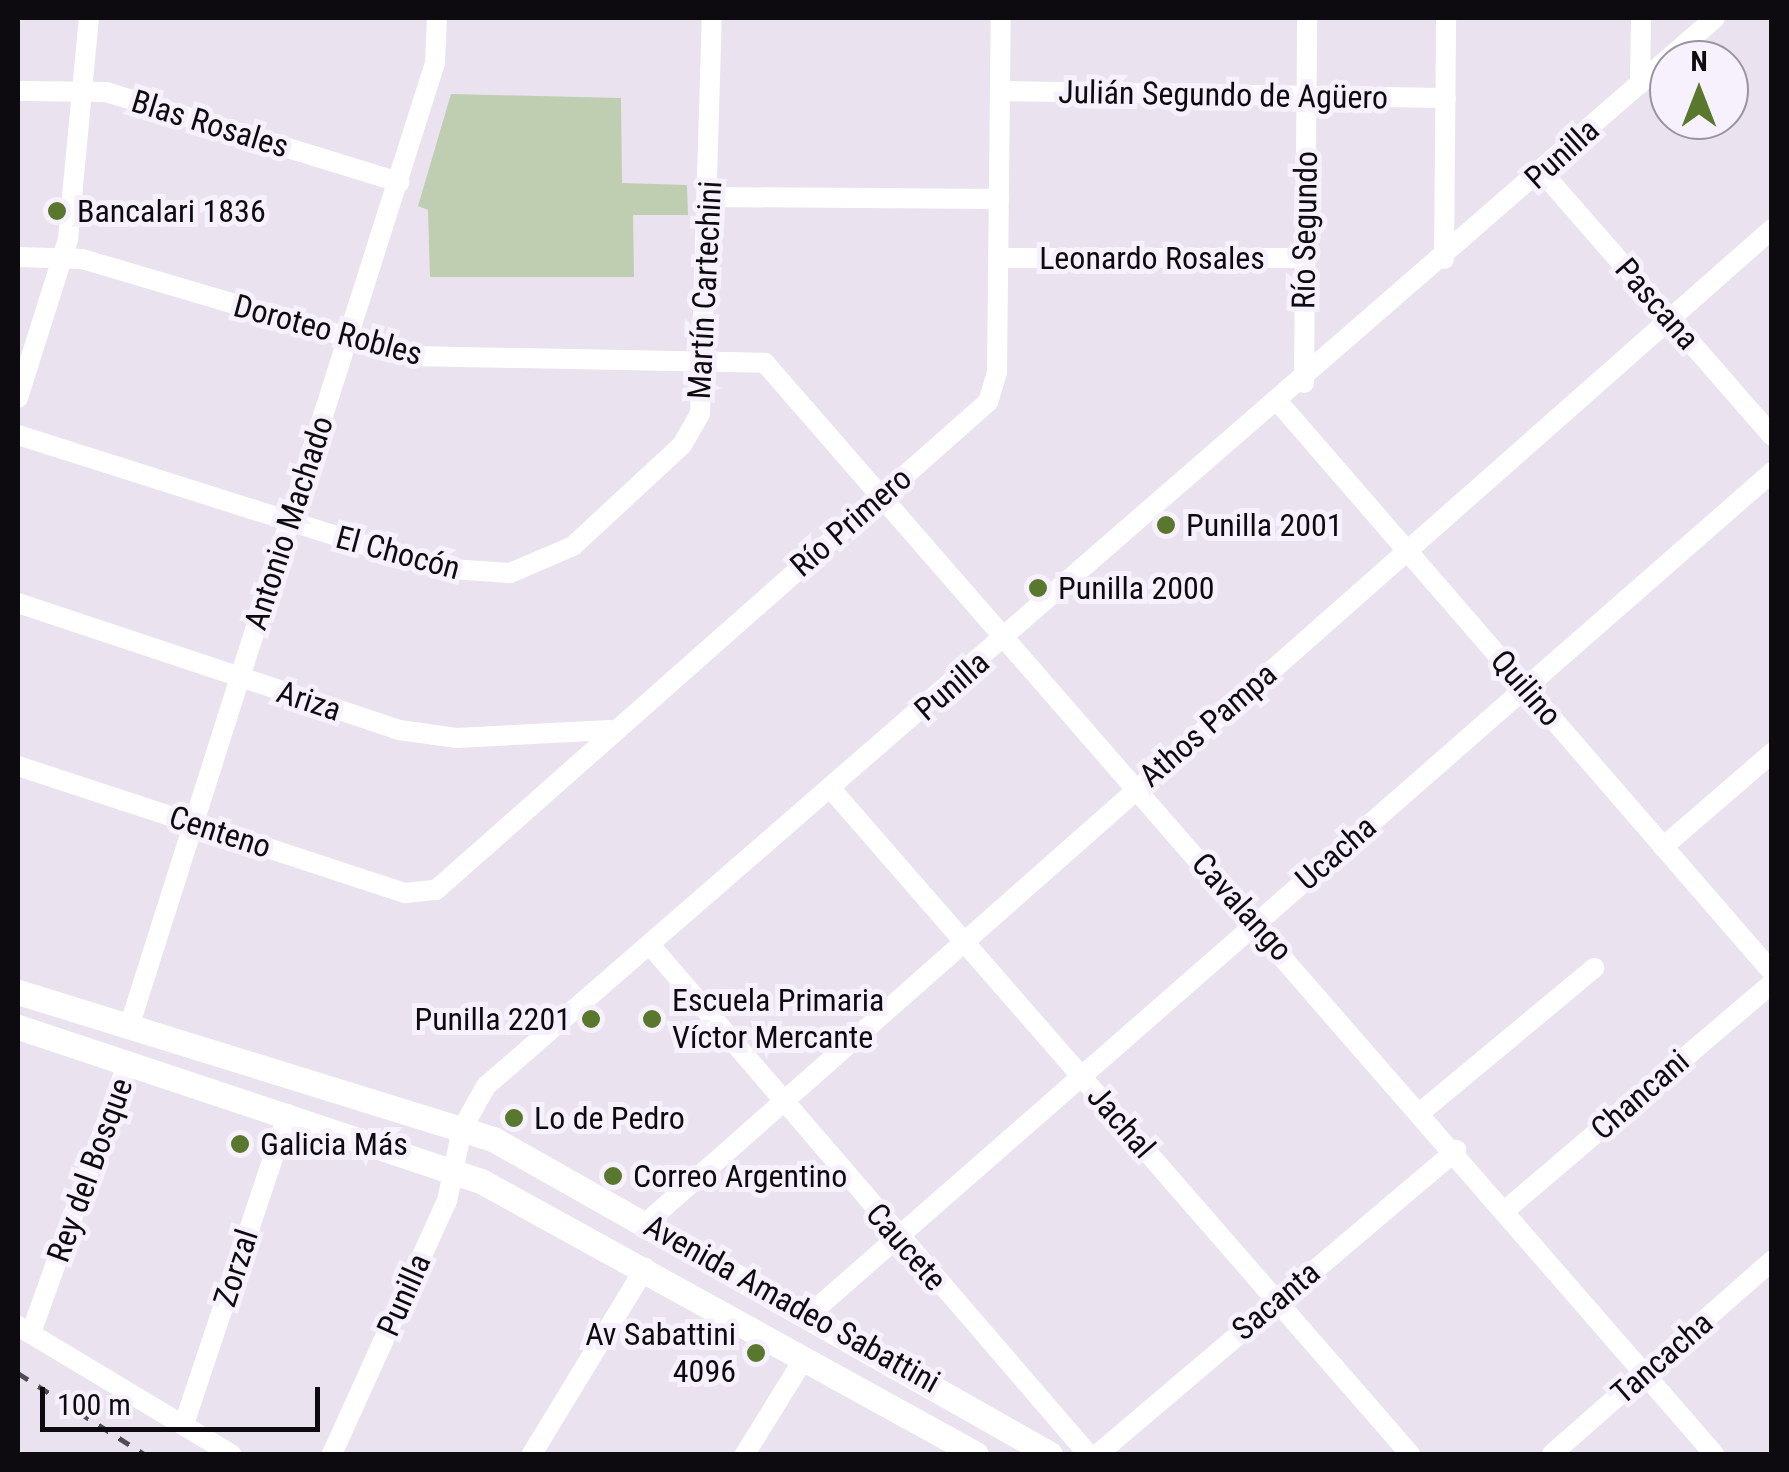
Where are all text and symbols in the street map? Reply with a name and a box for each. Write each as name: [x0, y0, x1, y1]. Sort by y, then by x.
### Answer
north arrow: [1649, 40, 1749, 140]
text: N: [1690, 45, 1708, 78]
street label: Julián Segundo de Agüero: [1058, 73, 1388, 117]
street label: Blas Rosales: [127, 82, 293, 166]
street label: Punilla: [1517, 111, 1607, 197]
street label: Río Segundo: [1284, 151, 1326, 309]
street label: Martín Cartechini: [680, 180, 730, 400]
place label: Bancalari 1836: [77, 192, 266, 230]
marker: Bancalari 1836: [46, 200, 68, 222]
street label: Leonardo Rosales: [1039, 239, 1265, 277]
street label: Pascana: [1607, 250, 1707, 358]
street label: Doroteo Robles: [230, 286, 426, 374]
street label: Antonio Machado: [236, 411, 342, 635]
street label: Río Primero: [783, 459, 919, 585]
place label: Punilla 2001: [1186, 506, 1343, 544]
marker: Punilla 2001: [1155, 514, 1177, 536]
street label: El Chocón: [332, 518, 464, 588]
place label: Punilla 2000: [1058, 569, 1215, 607]
marker: Punilla 2000: [1027, 577, 1049, 599]
street label: Quilino: [1483, 642, 1569, 734]
street label: Punilla: [907, 643, 997, 729]
street label: Athos Pampa: [1132, 655, 1284, 795]
street label: Ariza: [272, 673, 346, 729]
street label: Centeno: [164, 798, 276, 866]
street label: Ucacha: [1288, 808, 1384, 898]
street label: Cavalango: [1184, 845, 1300, 969]
place label: Escuela Primaria Víctor Mercante: [672, 982, 884, 1057]
place label: Punilla 2201: [414, 1000, 571, 1038]
marker: Punilla 2201: [580, 1008, 602, 1030]
marker: Escuela Primaria Víctor Mercante: [641, 1008, 663, 1030]
street label: Chancani: [1583, 1042, 1697, 1148]
street label: Rey del Bosque: [39, 1073, 141, 1267]
street label: Jachal: [1079, 1078, 1163, 1166]
place label: Lo de Pedro: [534, 1099, 685, 1137]
marker: Lo de Pedro: [503, 1107, 525, 1129]
place label: Galicia Más: [260, 1125, 408, 1163]
marker: Galicia Más: [229, 1133, 251, 1155]
place label: Correo Argentino: [633, 1157, 847, 1195]
marker: Correo Argentino: [602, 1165, 624, 1187]
street label: Caucete: [858, 1195, 954, 1299]
street label: Avenida Amadeo Sabattini: [638, 1207, 946, 1401]
street label: Zorzal: [206, 1225, 266, 1311]
street label: Punilla: [369, 1248, 439, 1342]
street label: Sacanta: [1224, 1253, 1328, 1349]
street label: Tancacha: [1604, 1304, 1720, 1412]
place label: Av Sabattini 4096: [585, 1316, 736, 1391]
marker: Av Sabattini 4096: [745, 1342, 767, 1364]
scale bar: [45, 1367, 325, 1429]
text: 100 m: [57, 1387, 131, 1422]

